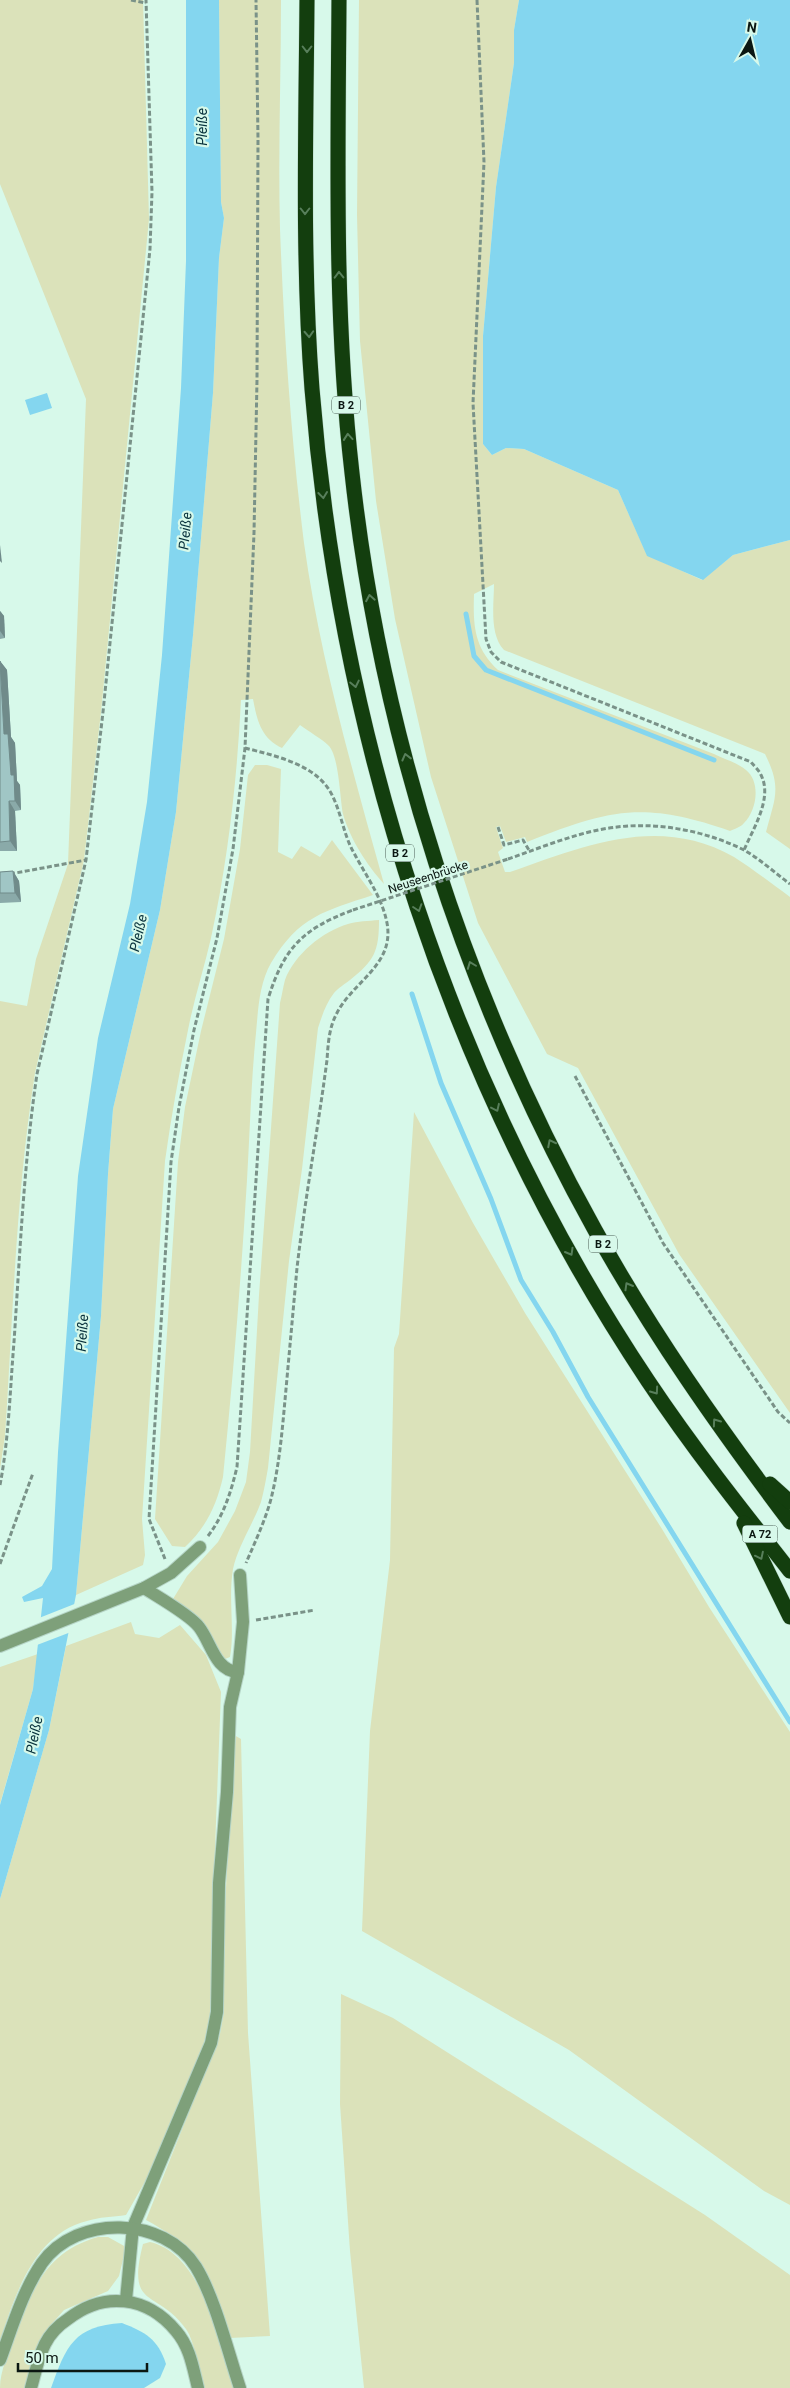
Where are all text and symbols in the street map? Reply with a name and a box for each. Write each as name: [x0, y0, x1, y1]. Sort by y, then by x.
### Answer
north arrow: [725, 15, 775, 65]
text: N: [746, 19, 758, 36]
one-way arrow: [301, 45, 312, 53]
water label: Pleiße: [194, 108, 210, 146]
one-way arrow: [300, 207, 311, 215]
one-way arrow: [334, 271, 344, 278]
one-way arrow: [303, 330, 314, 338]
road number: B 2: [332, 396, 360, 414]
one-way arrow: [343, 433, 354, 441]
one-way arrow: [317, 491, 327, 500]
water label: Pleiße: [175, 512, 195, 550]
one-way arrow: [366, 594, 376, 603]
one-way arrow: [349, 680, 360, 689]
one-way arrow: [401, 752, 412, 761]
road number: B 2: [386, 844, 414, 861]
street label: Neuseenbrücke: [386, 857, 470, 897]
one-way arrow: [412, 903, 422, 912]
water label: Pleiße: [126, 913, 150, 953]
one-way arrow: [467, 961, 477, 970]
one-way arrow: [490, 1103, 500, 1112]
one-way arrow: [547, 1139, 557, 1148]
road number: B 2: [589, 1236, 617, 1252]
one-way arrow: [564, 1247, 574, 1256]
one-way arrow: [624, 1283, 634, 1292]
water label: Pleiße: [73, 1314, 91, 1352]
one-way arrow: [649, 1385, 658, 1394]
one-way arrow: [714, 1419, 722, 1428]
road number: A 72: [742, 1526, 778, 1542]
one-way arrow: [754, 1551, 764, 1560]
water label: Pleiße: [23, 1715, 45, 1755]
scale bar: [18, 2340, 146, 2372]
text: 50 m: [25, 2349, 59, 2367]

